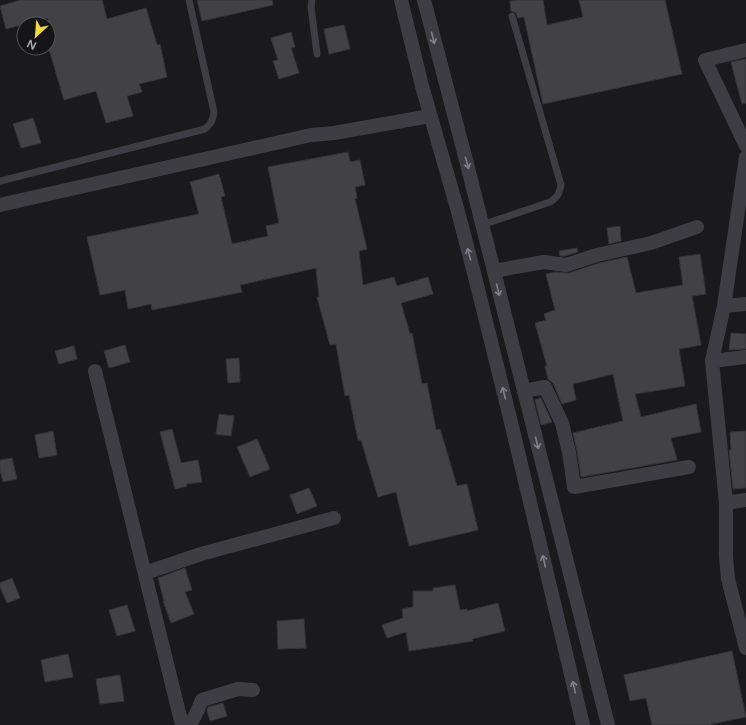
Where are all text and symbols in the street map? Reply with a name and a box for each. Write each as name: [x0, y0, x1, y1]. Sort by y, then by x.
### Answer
north arrow: [16, 16, 56, 56]
one-way arrow: [430, 31, 437, 44]
text: N: [25, 37, 39, 52]
one-way arrow: [463, 157, 471, 170]
one-way arrow: [465, 247, 472, 260]
one-way arrow: [495, 283, 503, 296]
one-way arrow: [500, 387, 507, 400]
one-way arrow: [533, 436, 541, 449]
one-way arrow: [540, 554, 548, 567]
one-way arrow: [570, 681, 578, 694]

